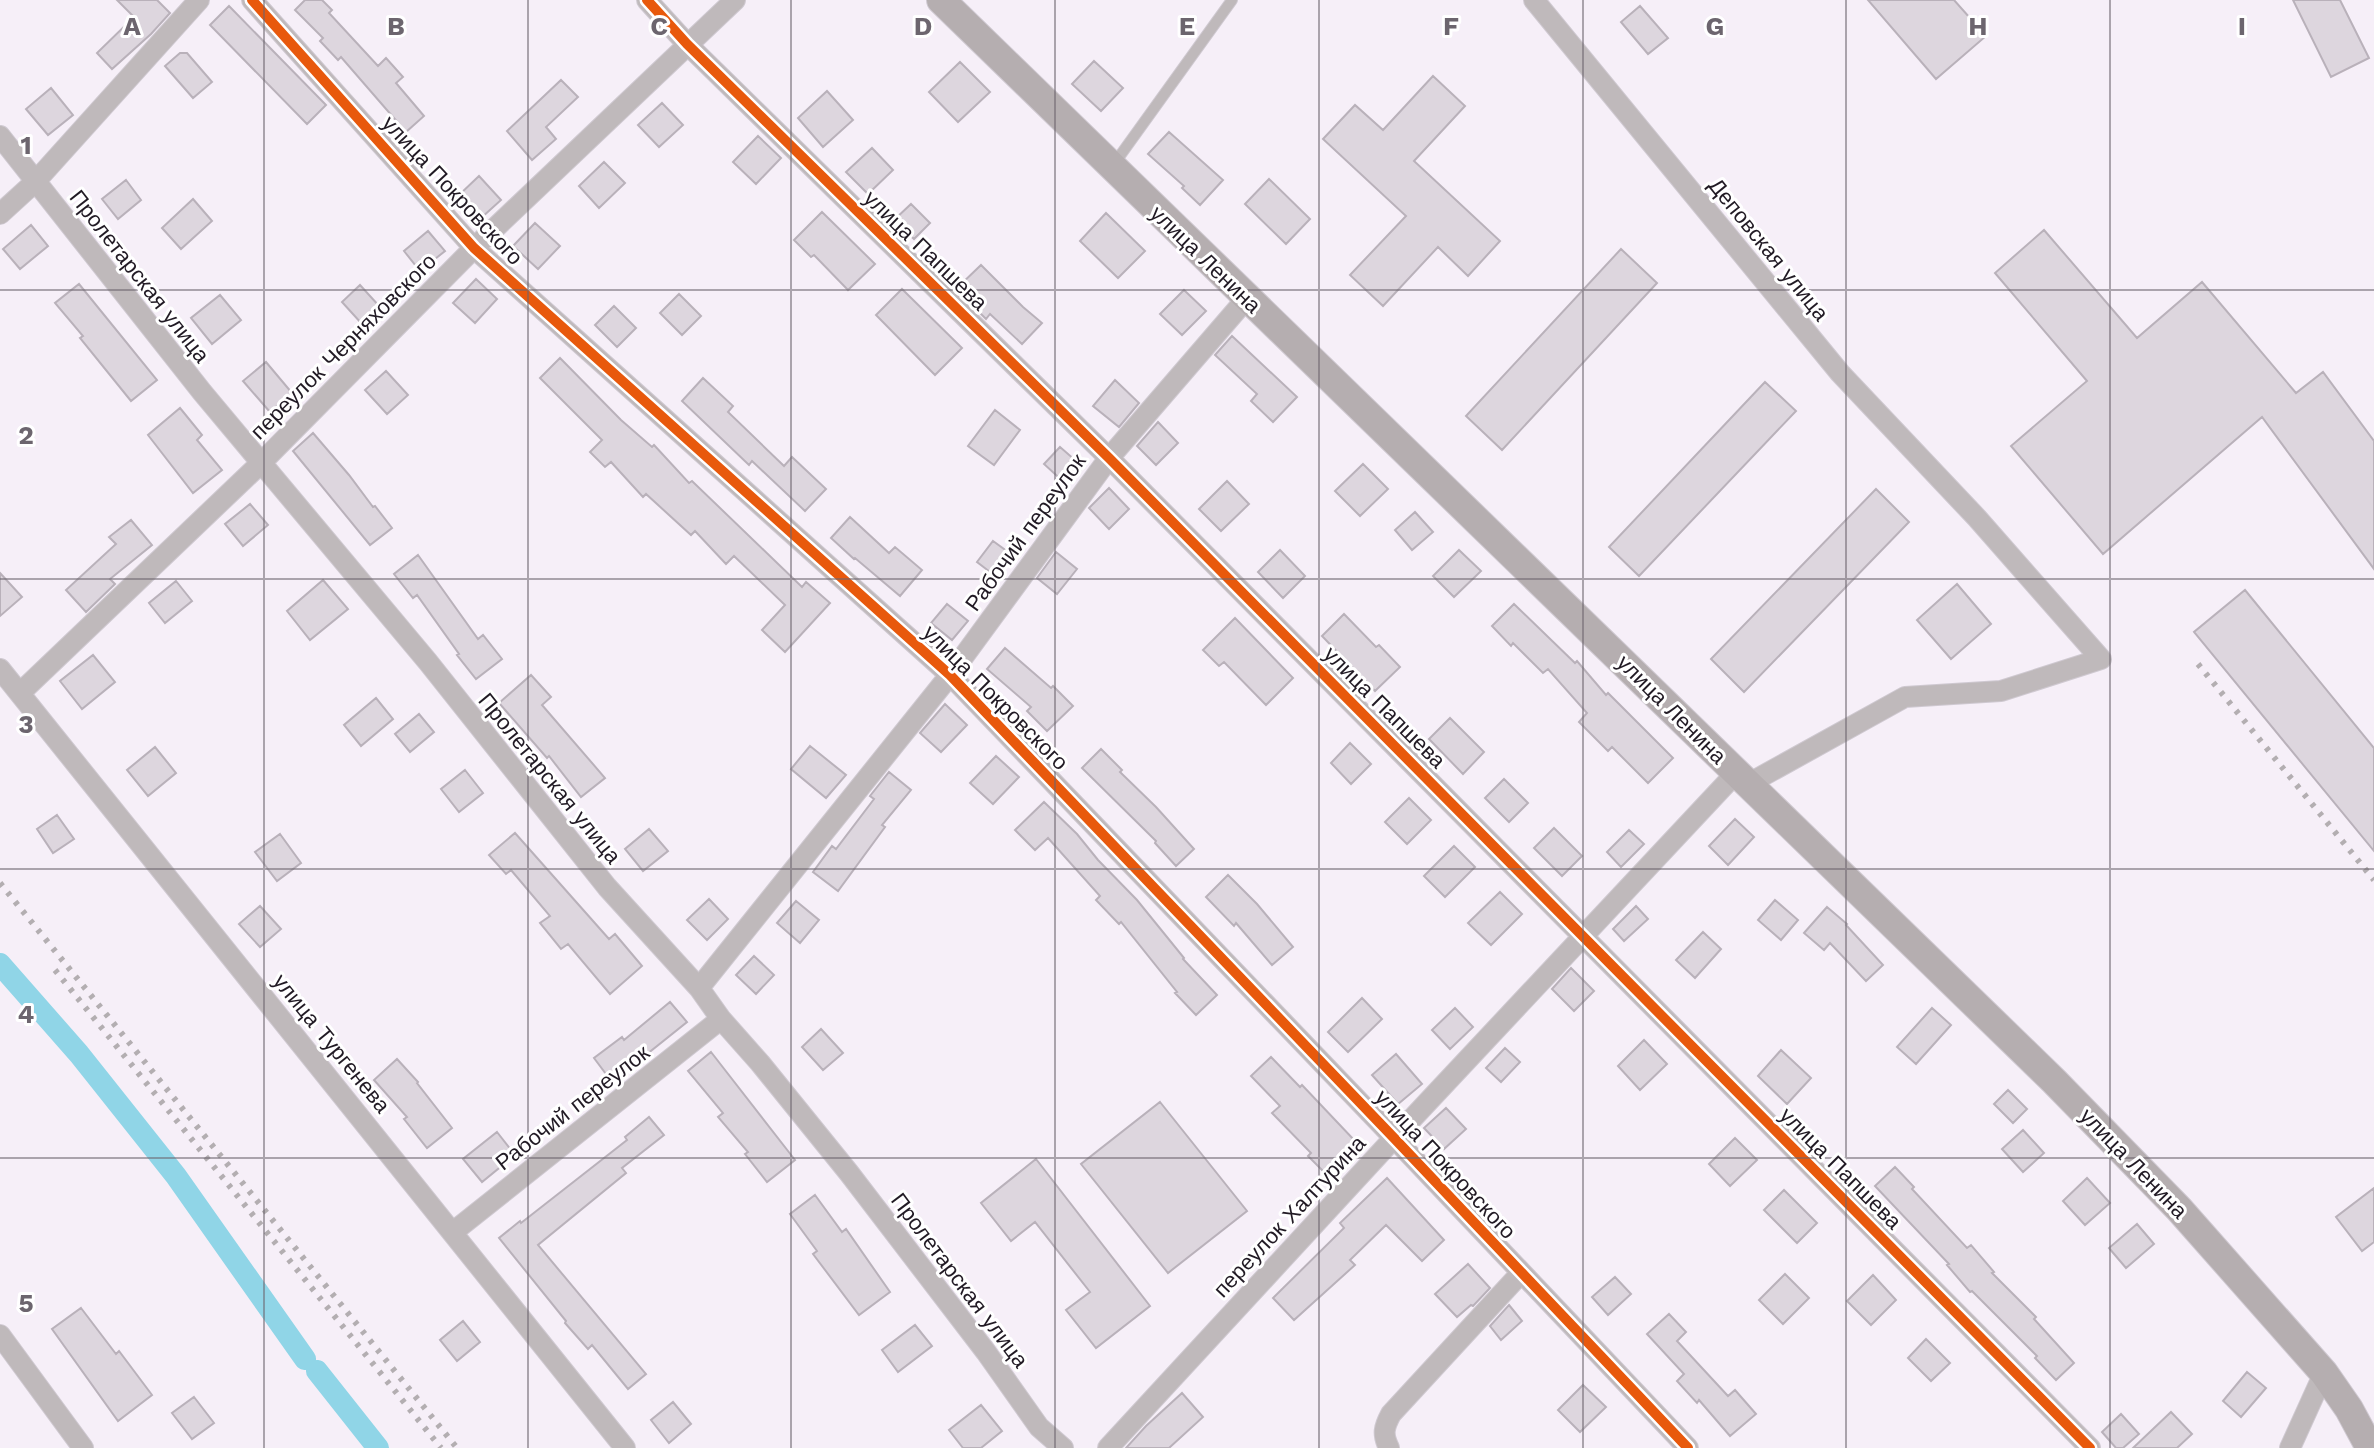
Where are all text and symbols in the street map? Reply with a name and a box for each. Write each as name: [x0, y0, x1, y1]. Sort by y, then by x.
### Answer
text: A: [123, 11, 141, 41]
text: B: [387, 11, 405, 41]
text: C: [650, 11, 668, 41]
text: D: [914, 11, 932, 41]
text: E: [1179, 11, 1195, 41]
text: F: [1443, 11, 1459, 41]
text: G: [1706, 11, 1724, 41]
text: H: [1968, 11, 1988, 41]
text: I: [2238, 11, 2246, 41]
street label: улица Покровского: [377, 111, 528, 270]
text: 1: [20, 130, 32, 160]
street label: Деповская улица: [1704, 173, 1834, 326]
street label: Пролетарская улица: [65, 185, 215, 368]
street label: улица Папшева: [859, 185, 993, 316]
street label: улица Ленина: [1145, 201, 1266, 319]
street label: переулок Черняховского: [245, 248, 441, 444]
text: 2: [18, 420, 34, 450]
street label: Рабочий переулок: [960, 449, 1091, 616]
street label: улица Покровского: [918, 620, 1073, 775]
street label: улица Папшева: [1319, 641, 1451, 774]
street label: улица Ленина: [1612, 650, 1732, 769]
street label: Пролетарская улица: [473, 688, 626, 869]
text: 3: [18, 709, 34, 739]
street label: улица Тургенева: [268, 969, 396, 1118]
text: 4: [18, 999, 35, 1029]
street label: Рабочий переулок: [491, 1039, 654, 1175]
street label: улица Покровского: [1370, 1085, 1521, 1244]
street label: улица Папшева: [1775, 1102, 1907, 1235]
street label: улица Ленина: [2075, 1103, 2193, 1224]
street label: переулок Халтурина: [1208, 1130, 1371, 1302]
street label: Пролетарская улица: [886, 1188, 1034, 1373]
text: 5: [18, 1288, 34, 1318]

